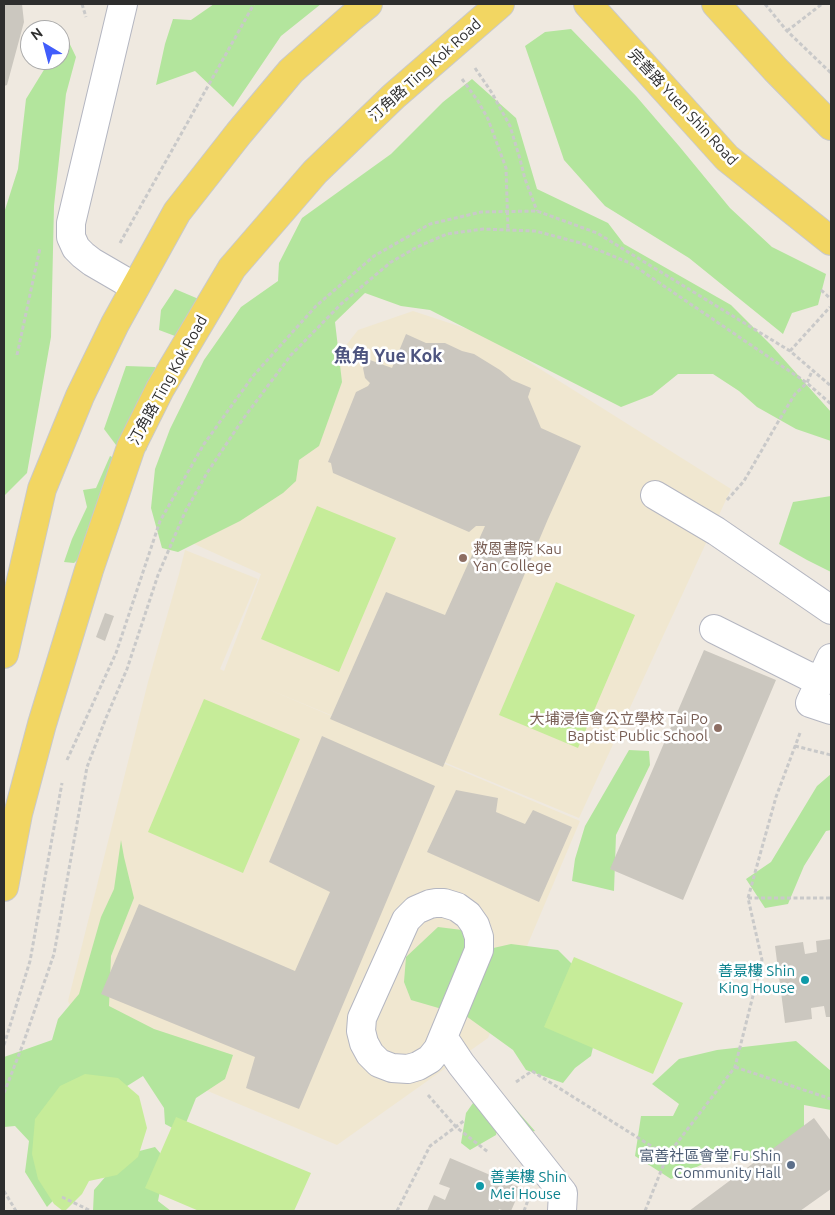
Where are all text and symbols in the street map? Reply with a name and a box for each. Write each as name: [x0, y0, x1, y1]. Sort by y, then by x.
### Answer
street label: 汀角路 Ting Kok Road: [365, 15, 485, 125]
north arrow: [20, 20, 70, 70]
text: N: [28, 24, 46, 43]
street label: 完善路 Yuen Shin Road: [625, 45, 741, 169]
street label: 汀角路 Ting Kok Road: [125, 312, 211, 448]
district label: 魚角 Yue Kok: [334, 345, 442, 367]
place label: 救恩書院 Kau Yan College: [473, 540, 562, 575]
marker: 救恩書院 Kau Yan College: [457, 552, 469, 564]
place label: 大埔浸信會公立學校 Tai Po Baptist Public School: [529, 710, 708, 745]
marker: 大埔浸信會公立學校 Tai Po Baptist Public School: [712, 722, 724, 734]
place label: 善景樓 Shin King House: [718, 962, 795, 997]
marker: 善景樓 Shin King House: [799, 974, 811, 986]
place label: 富善社區會堂 Fu Shin Community Hall: [639, 1147, 781, 1182]
marker: 富善社區會堂 Fu Shin Community Hall: [785, 1159, 797, 1171]
place label: 善美樓 Shin Mei House: [490, 1168, 567, 1203]
marker: 善美樓 Shin Mei House: [474, 1180, 486, 1192]

